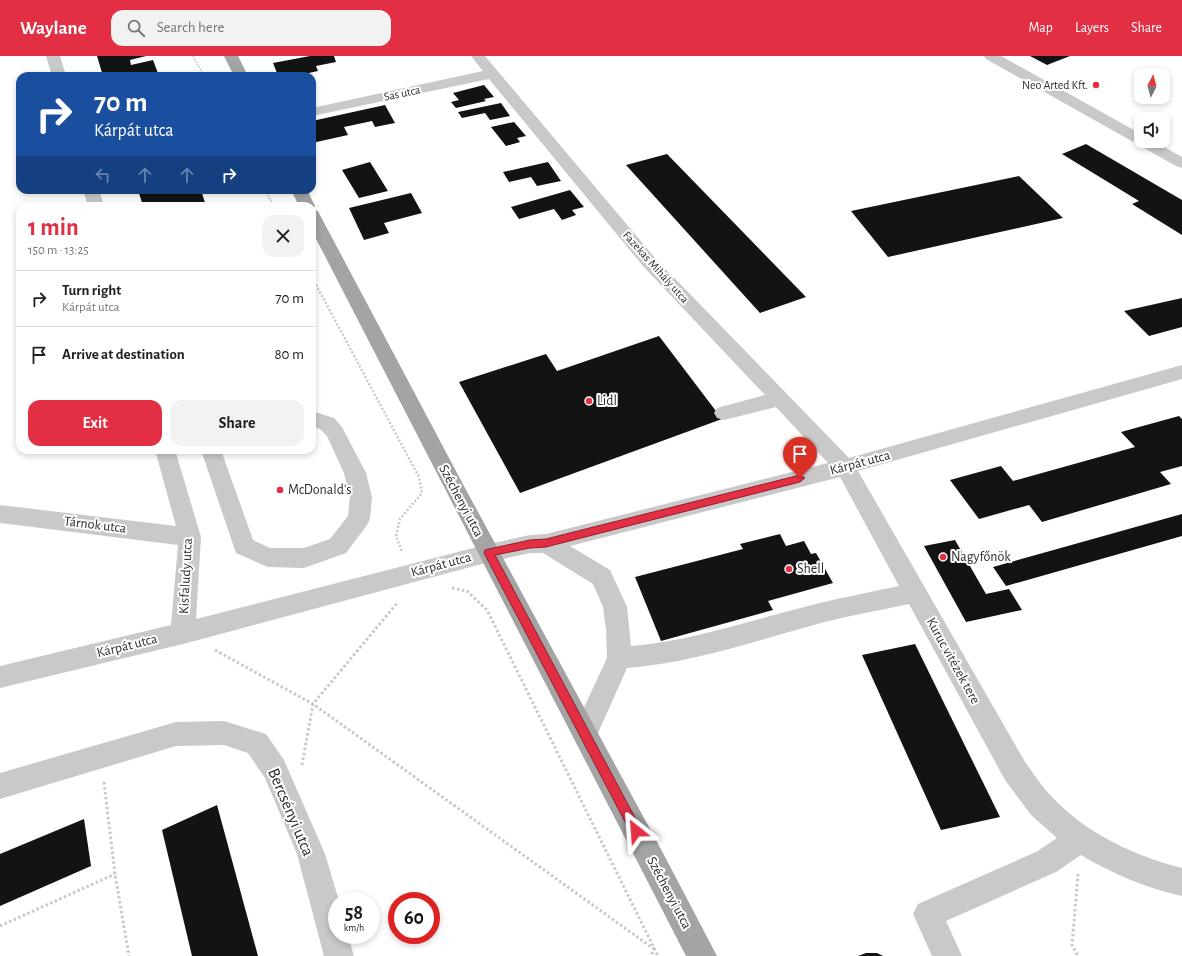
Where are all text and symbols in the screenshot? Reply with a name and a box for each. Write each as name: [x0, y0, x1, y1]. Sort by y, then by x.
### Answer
search box: [111, 10, 391, 46]
icon: search: [125, 17, 147, 39]
text: Waylane: [20, 19, 87, 38]
text: Search here: [157, 20, 224, 35]
text: Map: [1028, 21, 1053, 35]
text: Layers: [1075, 21, 1109, 35]
text: Share: [1131, 21, 1162, 35]
north arrow: [1134, 68, 1170, 104]
map controls: [1134, 68, 1170, 148]
place label: Neo Arted Kft.: [1022, 79, 1088, 91]
marker: Neo Arted Kft.: [1091, 80, 1101, 90]
street label: Sas utca: [383, 83, 422, 103]
icon: right: [28, 88, 80, 140]
text: 70 m: [94, 89, 148, 117]
button: sound: [1134, 112, 1170, 148]
text: Kárpát utca: [94, 122, 174, 140]
icon: left: [92, 164, 114, 186]
icon: ahead: [134, 164, 156, 186]
icon: ahead: [176, 164, 198, 186]
icon: right: [218, 164, 240, 186]
button: close: [262, 215, 304, 257]
text: 1 min: [28, 216, 79, 240]
street label: Fazekas Mihály utca: [620, 229, 692, 306]
text: 150 m · 13:25: [28, 244, 89, 257]
text: Turn right: [62, 283, 121, 298]
icon: right: [28, 288, 50, 310]
text: 70 m: [275, 291, 304, 306]
text: Kárpát utca: [62, 301, 119, 314]
icon: arrive: [28, 344, 50, 366]
text: Arrive at destination: [62, 347, 185, 362]
text: 80 m: [274, 347, 304, 362]
place label: Lidl: [597, 394, 617, 408]
marker: Lidl: [584, 396, 594, 406]
button: Exit: [28, 400, 162, 446]
button: Share: [170, 400, 304, 446]
pin: [783, 437, 817, 478]
icon: arrive: [789, 443, 811, 465]
street label: Kárpát utca: [828, 448, 892, 478]
street label: Széchenyi utca: [436, 463, 486, 540]
place label: McDonald's: [288, 483, 351, 497]
marker: McDonald's: [275, 485, 285, 495]
street label: Tárnok utca: [63, 514, 127, 536]
street label: Kisfaludy utca: [177, 537, 195, 614]
street label: Kárpát utca: [409, 550, 473, 580]
place label: Nagyfőnök: [951, 550, 1011, 564]
marker: Nagyfőnök: [938, 552, 948, 562]
place label: Shell: [797, 562, 824, 576]
marker: Shell: [784, 564, 794, 574]
street label: Kuruc vitézek tere: [924, 616, 982, 706]
street label: Kárpát utca: [95, 632, 159, 660]
street label: Bercsényi utca: [264, 766, 317, 859]
position arrow: [615, 810, 657, 852]
street label: Széchenyi utca: [644, 855, 694, 932]
speed limit sign: 60: [388, 892, 440, 944]
text: 58: [345, 903, 363, 923]
text: km/h: [344, 923, 364, 933]

